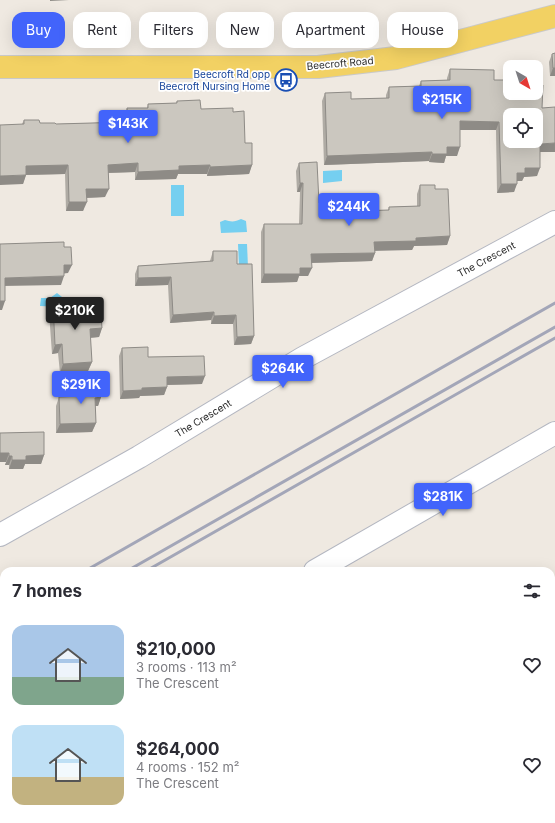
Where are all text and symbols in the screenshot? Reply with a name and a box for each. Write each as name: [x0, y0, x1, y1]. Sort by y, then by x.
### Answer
chip: Buy: [12, 12, 65, 48]
chip: Rent: [73, 12, 131, 48]
chip: Filters: [139, 12, 208, 48]
chip: New: [216, 12, 274, 48]
chip: Apartment: [282, 12, 379, 48]
chip: House: [387, 12, 458, 48]
street label: Beecroft Road: [306, 54, 374, 72]
north arrow: [503, 60, 543, 100]
map controls: [503, 60, 543, 148]
bus stop icon: Beecroft Rd opp Beecroft Nursing Home: [273, 67, 299, 93]
place label: Beecroft Rd opp Beecroft Nursing Home: [159, 68, 270, 92]
pin: $215K: [414, 86, 470, 120]
text: $215K: [422, 91, 462, 107]
button: locate: [503, 108, 543, 148]
pin: $143K: [100, 110, 156, 144]
text: $143K: [108, 115, 148, 131]
pin: $244K: [321, 193, 377, 227]
text: $244K: [327, 198, 371, 214]
street label: The Crescent: [455, 238, 518, 279]
pin: $210K: [47, 297, 103, 331]
text: $210K: [55, 302, 95, 318]
pin: $264K: [255, 355, 311, 389]
text: $264K: [261, 360, 305, 376]
pin: $291K: [53, 371, 109, 405]
text: $291K: [61, 376, 101, 392]
street label: The Crescent: [173, 396, 234, 440]
pin: $281K: [415, 483, 471, 517]
text: $281K: [423, 488, 463, 504]
icon: filters: [521, 580, 543, 602]
text: 7 homes: [12, 581, 82, 601]
text: $210,000: [136, 639, 216, 659]
icon: home: [44, 641, 92, 689]
icon: heart: [521, 654, 543, 676]
text: 3 rooms · 113 m²: [136, 659, 237, 675]
text: The Crescent: [136, 675, 219, 691]
text: $264,000: [136, 739, 219, 759]
icon: home: [44, 741, 92, 789]
icon: heart: [521, 754, 543, 776]
text: 4 rooms · 152 m²: [136, 759, 240, 775]
text: The Crescent: [136, 775, 219, 791]

